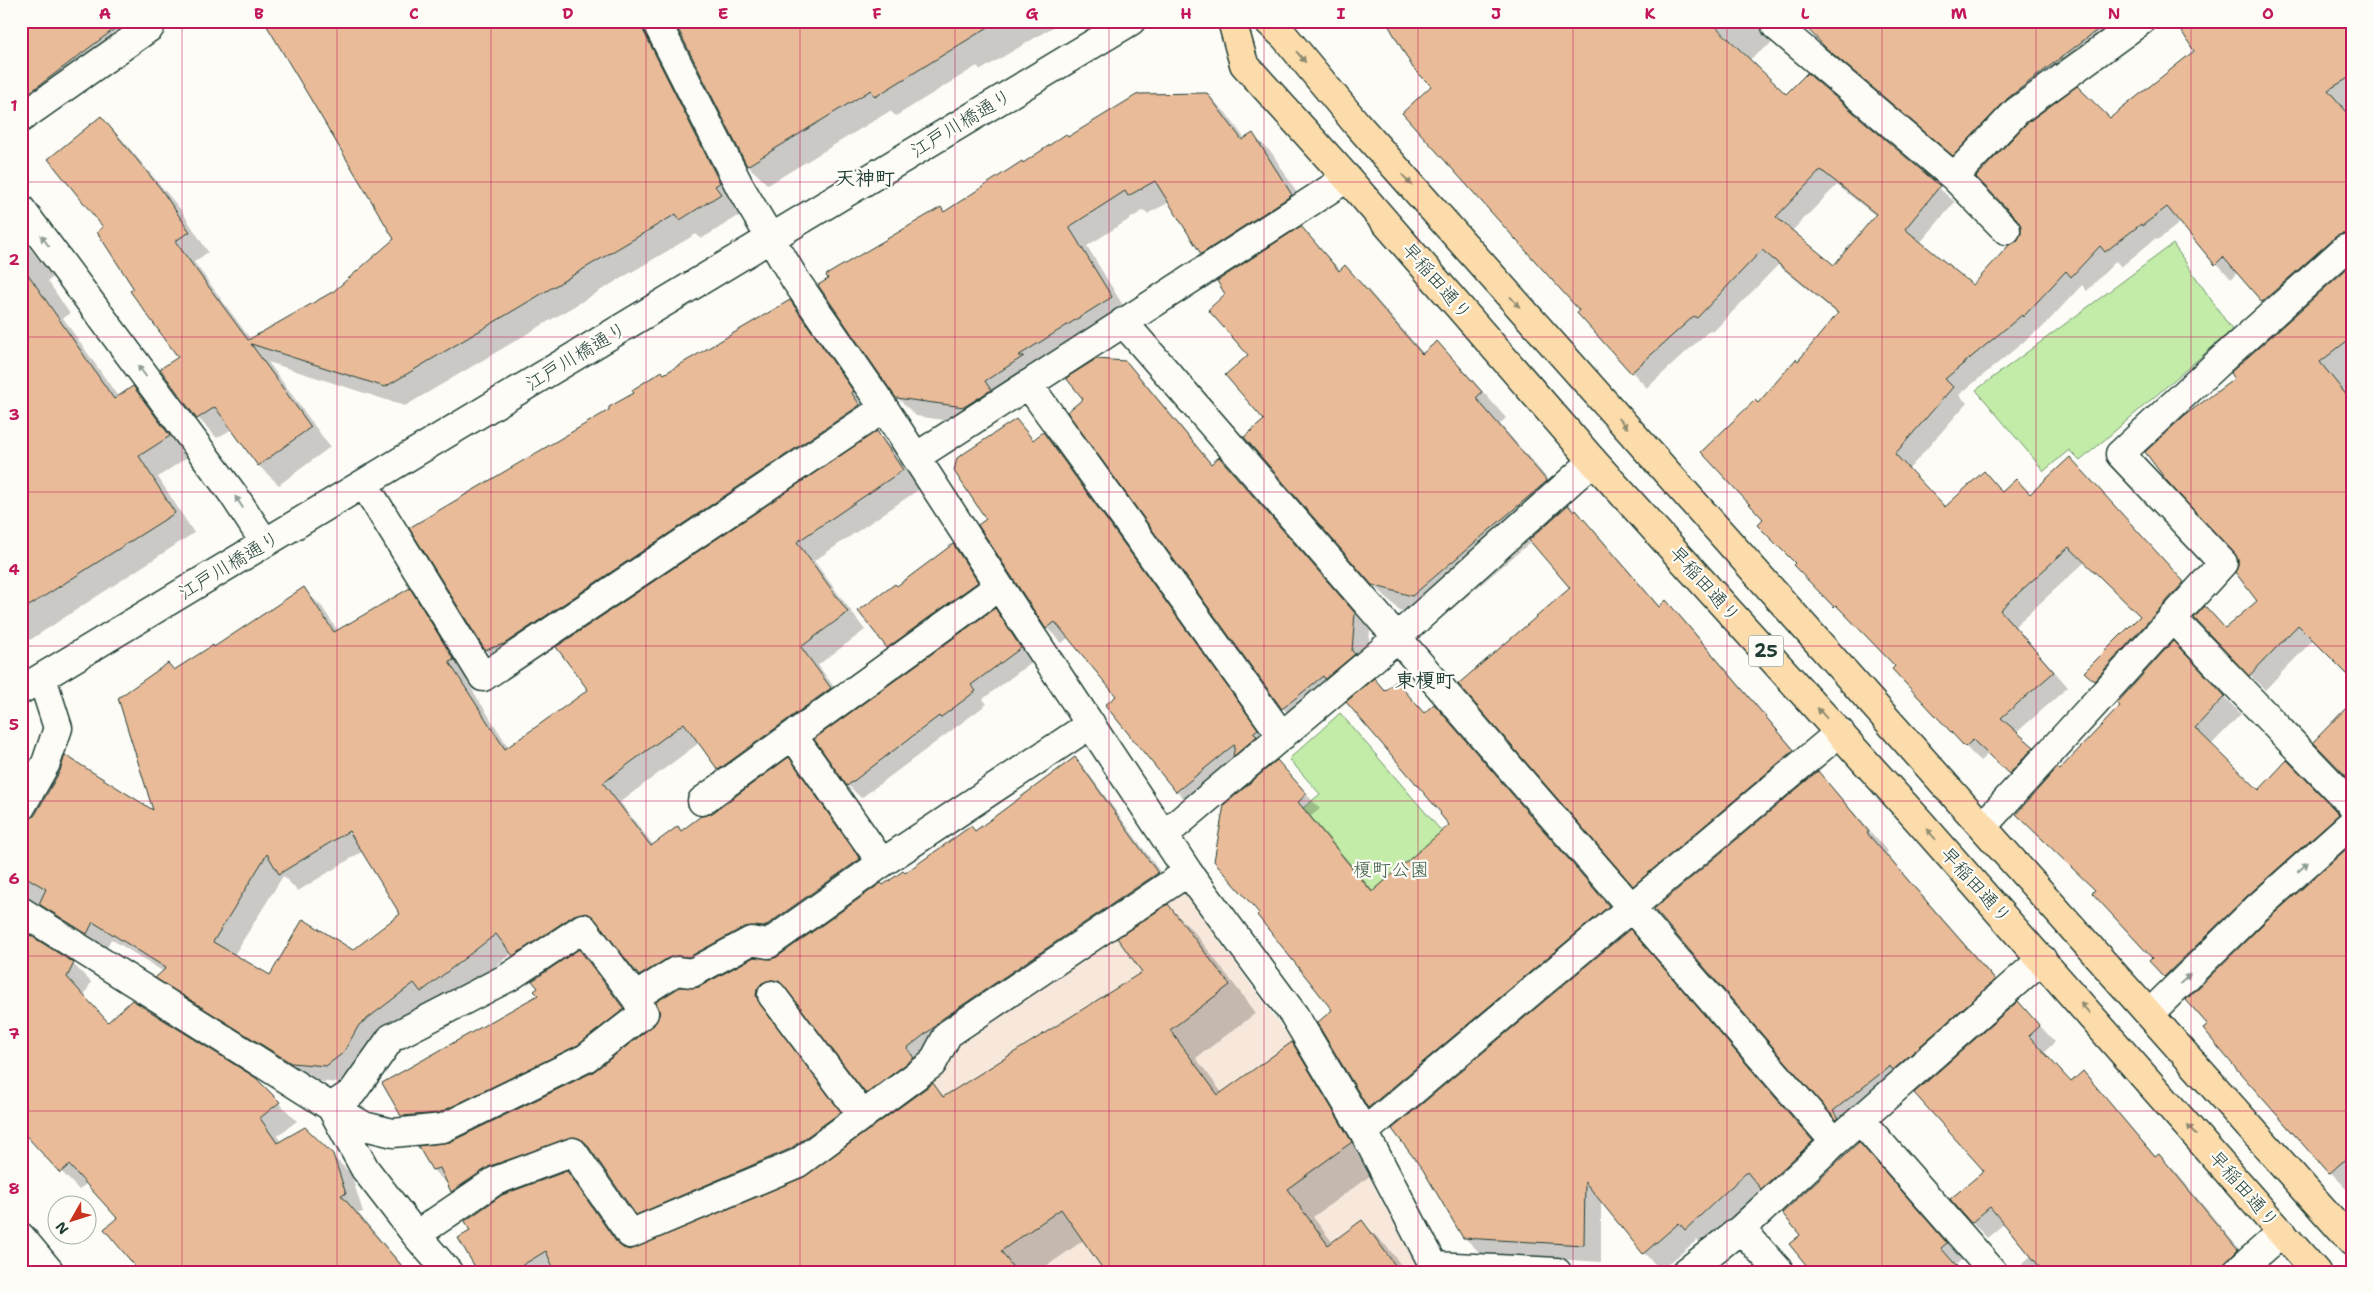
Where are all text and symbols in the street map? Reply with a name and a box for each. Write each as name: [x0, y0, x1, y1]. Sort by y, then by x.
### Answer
text: A: [99, 3, 111, 24]
text: B: [254, 3, 264, 24]
text: C: [409, 3, 419, 24]
text: D: [562, 3, 574, 24]
text: E: [718, 3, 728, 24]
text: F: [872, 3, 882, 24]
text: G: [1026, 3, 1039, 24]
text: H: [1180, 3, 1192, 24]
text: I: [1337, 3, 1346, 24]
text: J: [1491, 3, 1501, 24]
text: K: [1645, 3, 1656, 24]
text: L: [1801, 3, 1810, 24]
text: M: [1951, 3, 1968, 24]
text: N: [2108, 3, 2120, 24]
text: O: [2262, 3, 2274, 24]
one-way arrow: [1296, 50, 1307, 63]
street label: 江戸川橋通り: [906, 83, 1016, 163]
text: 1: [10, 95, 18, 116]
district label: 天神町: [835, 165, 895, 191]
one-way arrow: [1401, 174, 1413, 186]
one-way arrow: [40, 235, 51, 248]
street label: 早稲田通り: [1396, 237, 1478, 325]
text: 2: [8, 249, 20, 270]
one-way arrow: [1509, 295, 1521, 307]
street label: 江戸川橋通り: [521, 316, 631, 396]
one-way arrow: [137, 364, 147, 378]
text: 3: [8, 404, 20, 425]
one-way arrow: [1617, 417, 1629, 429]
one-way arrow: [234, 496, 243, 509]
street label: 江戸川橋通り: [174, 525, 284, 605]
street label: 早稲田通り: [1664, 540, 1746, 628]
text: 4: [8, 559, 20, 580]
road number: 25: [1748, 636, 1784, 666]
district label: 東榎町: [1395, 667, 1455, 693]
one-way arrow: [1816, 707, 1828, 719]
text: 5: [9, 714, 19, 735]
one-way arrow: [1925, 827, 1936, 840]
street label: 早稲田通り: [1935, 841, 2017, 929]
park label: 榎町公園: [1353, 857, 1429, 882]
one-way arrow: [2296, 861, 2308, 873]
text: 6: [8, 868, 20, 889]
one-way arrow: [2178, 973, 2190, 985]
one-way arrow: [2079, 1001, 2090, 1014]
text: 7: [8, 1023, 20, 1044]
one-way arrow: [2186, 1124, 2197, 1137]
street label: 早稲田通り: [2203, 1145, 2285, 1233]
text: 8: [8, 1178, 20, 1199]
north arrow: [48, 1196, 98, 1246]
text: N: [51, 1218, 72, 1238]

